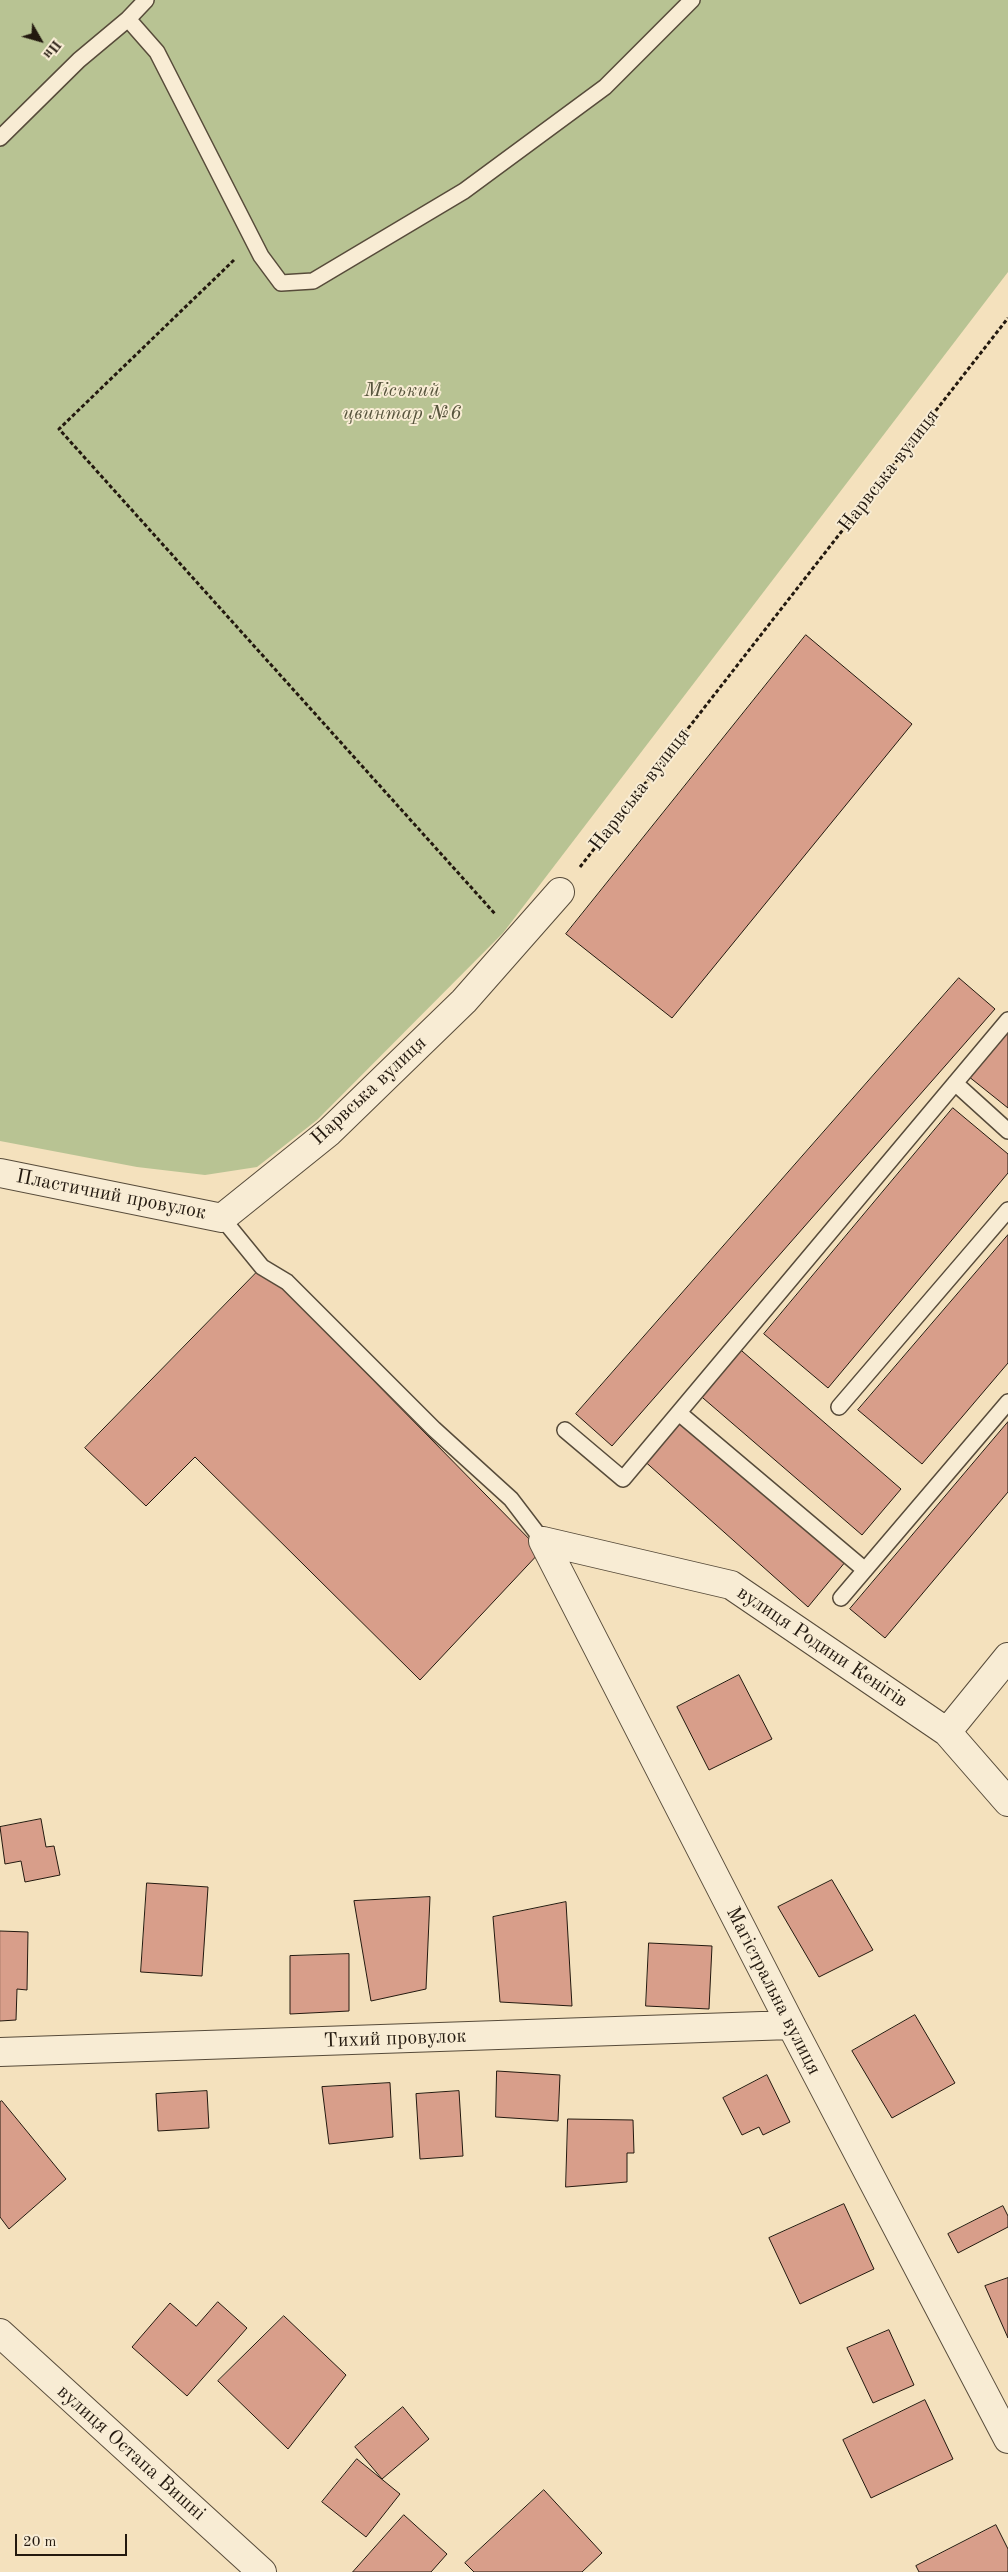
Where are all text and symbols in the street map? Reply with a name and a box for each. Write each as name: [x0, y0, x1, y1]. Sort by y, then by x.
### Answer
north arrow: [15, 15, 65, 65]
text: Пн: [40, 37, 63, 61]
park label: Міський цвинтар №6: [343, 379, 461, 426]
street label: Нарвська вулиця: [834, 405, 944, 537]
street label: Нарвська вулиця: [585, 724, 695, 856]
street label: Нарвська вулиця: [306, 1031, 432, 1151]
street label: Пластичний провулок: [14, 1165, 208, 1225]
street label: вулиця Родини Кенігів: [732, 1581, 912, 1713]
street label: Магістральна вулиця: [720, 1903, 826, 2079]
street label: Тихий провулок: [323, 2025, 467, 2053]
street label: вулиця Остапа Вишні: [52, 2380, 210, 2526]
scale bar: [18, 2524, 130, 2556]
text: 20 m: [23, 2535, 57, 2550]

